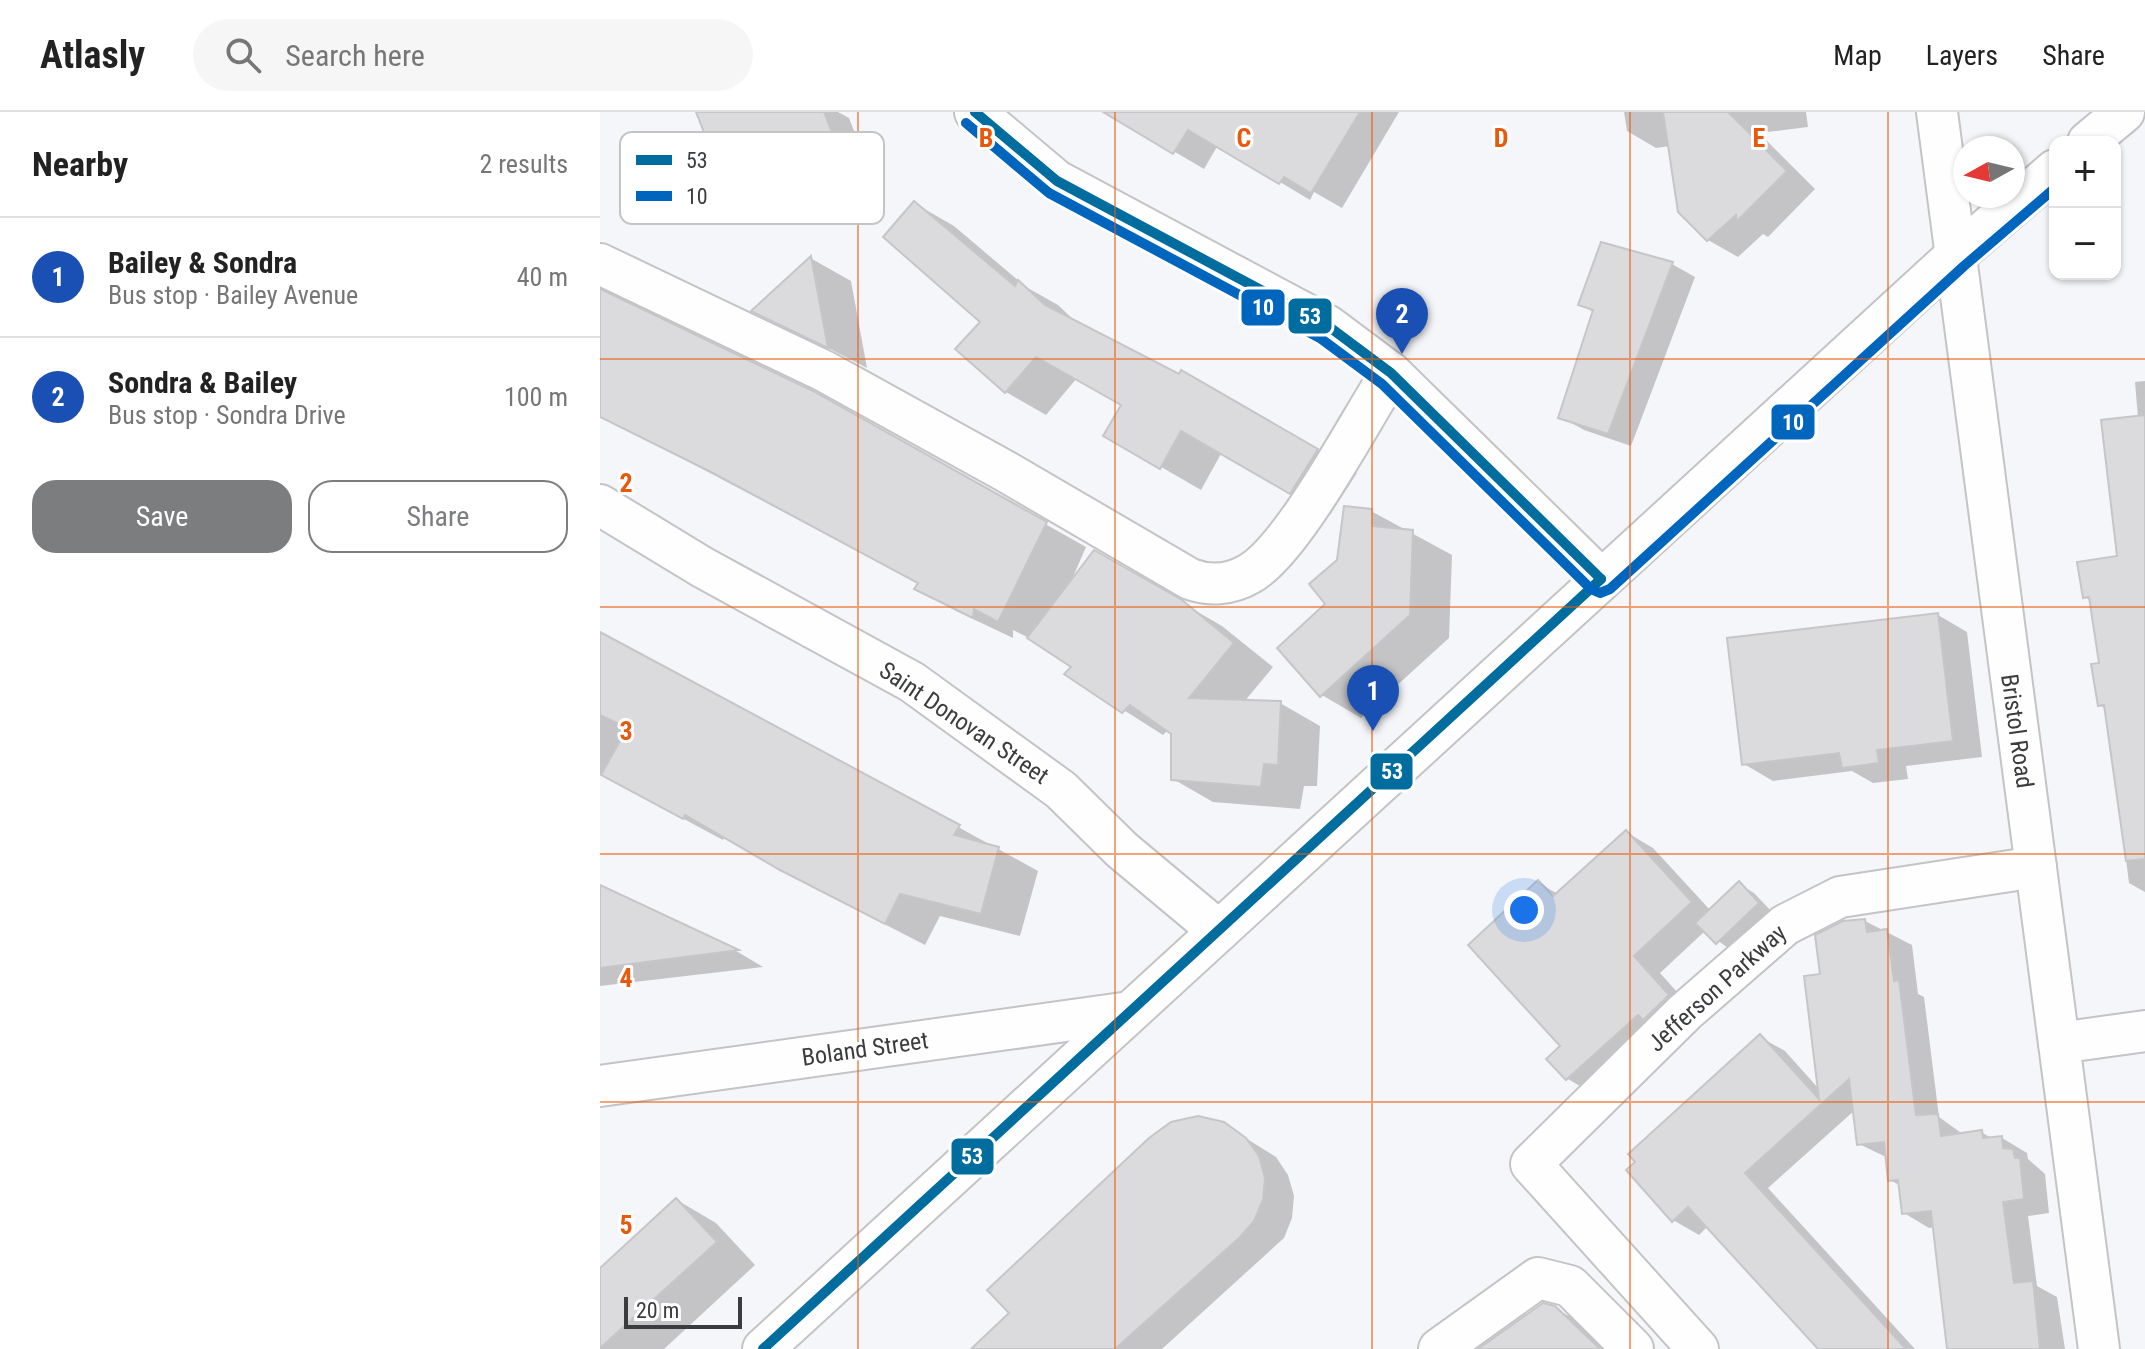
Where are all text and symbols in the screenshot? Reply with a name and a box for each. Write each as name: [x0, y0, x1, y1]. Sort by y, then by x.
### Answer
search box: [193, 19, 753, 91]
text: Atlasly: [40, 33, 145, 77]
icon: search: [221, 33, 265, 77]
text: Search here: [285, 38, 425, 73]
text: Map: [1833, 39, 1882, 72]
text: Layers: [1926, 39, 1998, 72]
text: Share: [2042, 39, 2105, 72]
text: B: [979, 123, 993, 153]
text: C: [1237, 123, 1252, 153]
text: D: [1494, 123, 1508, 153]
text: E: [1753, 123, 1766, 153]
legend: [620, 132, 884, 224]
north arrow: [1953, 136, 2025, 208]
map controls: [2049, 136, 2121, 280]
button: +: [2049, 136, 2121, 208]
text: Nearby: [32, 144, 128, 184]
text: 53: [686, 148, 708, 173]
text: 2 results: [479, 149, 568, 179]
text: 10: [686, 184, 708, 209]
button: −: [2049, 208, 2121, 280]
text: Bailey & Sondra: [108, 245, 297, 280]
text: 1: [51, 262, 65, 292]
text: 40 m: [517, 262, 568, 292]
text: Bus stop · Bailey Avenue: [108, 280, 358, 310]
line badge: 10: [1240, 288, 1286, 327]
pin: 2: [1376, 288, 1428, 354]
text: 10: [1252, 295, 1274, 320]
line badge: 53: [1287, 297, 1333, 335]
text: 53: [1299, 304, 1321, 329]
text: Sondra & Bailey: [108, 365, 297, 400]
text: 2: [51, 382, 65, 412]
text: 100 m: [504, 382, 568, 412]
text: Bus stop · Sondra Drive: [108, 400, 346, 430]
line badge: 10: [1770, 403, 1816, 441]
text: 10: [1782, 410, 1804, 435]
text: 2: [619, 468, 633, 498]
button: Save: [32, 480, 292, 553]
button: Share: [308, 480, 568, 553]
street label: Saint Donovan Street: [874, 656, 1054, 790]
pin: 1: [1347, 665, 1399, 731]
street label: Bristol Road: [1995, 672, 2039, 790]
text: 3: [619, 716, 633, 746]
line badge: 53: [1369, 752, 1414, 791]
text: 53: [1381, 759, 1403, 784]
your location: [1504, 890, 1544, 930]
street label: Jefferson Parkway: [1642, 919, 1792, 1057]
text: 4: [619, 963, 633, 993]
street label: Boland Street: [800, 1026, 930, 1072]
line badge: 53: [950, 1137, 995, 1176]
text: 53: [961, 1144, 983, 1169]
text: 5: [619, 1210, 633, 1240]
scale bar: [624, 1293, 742, 1329]
text: 20 m: [636, 1298, 679, 1323]

